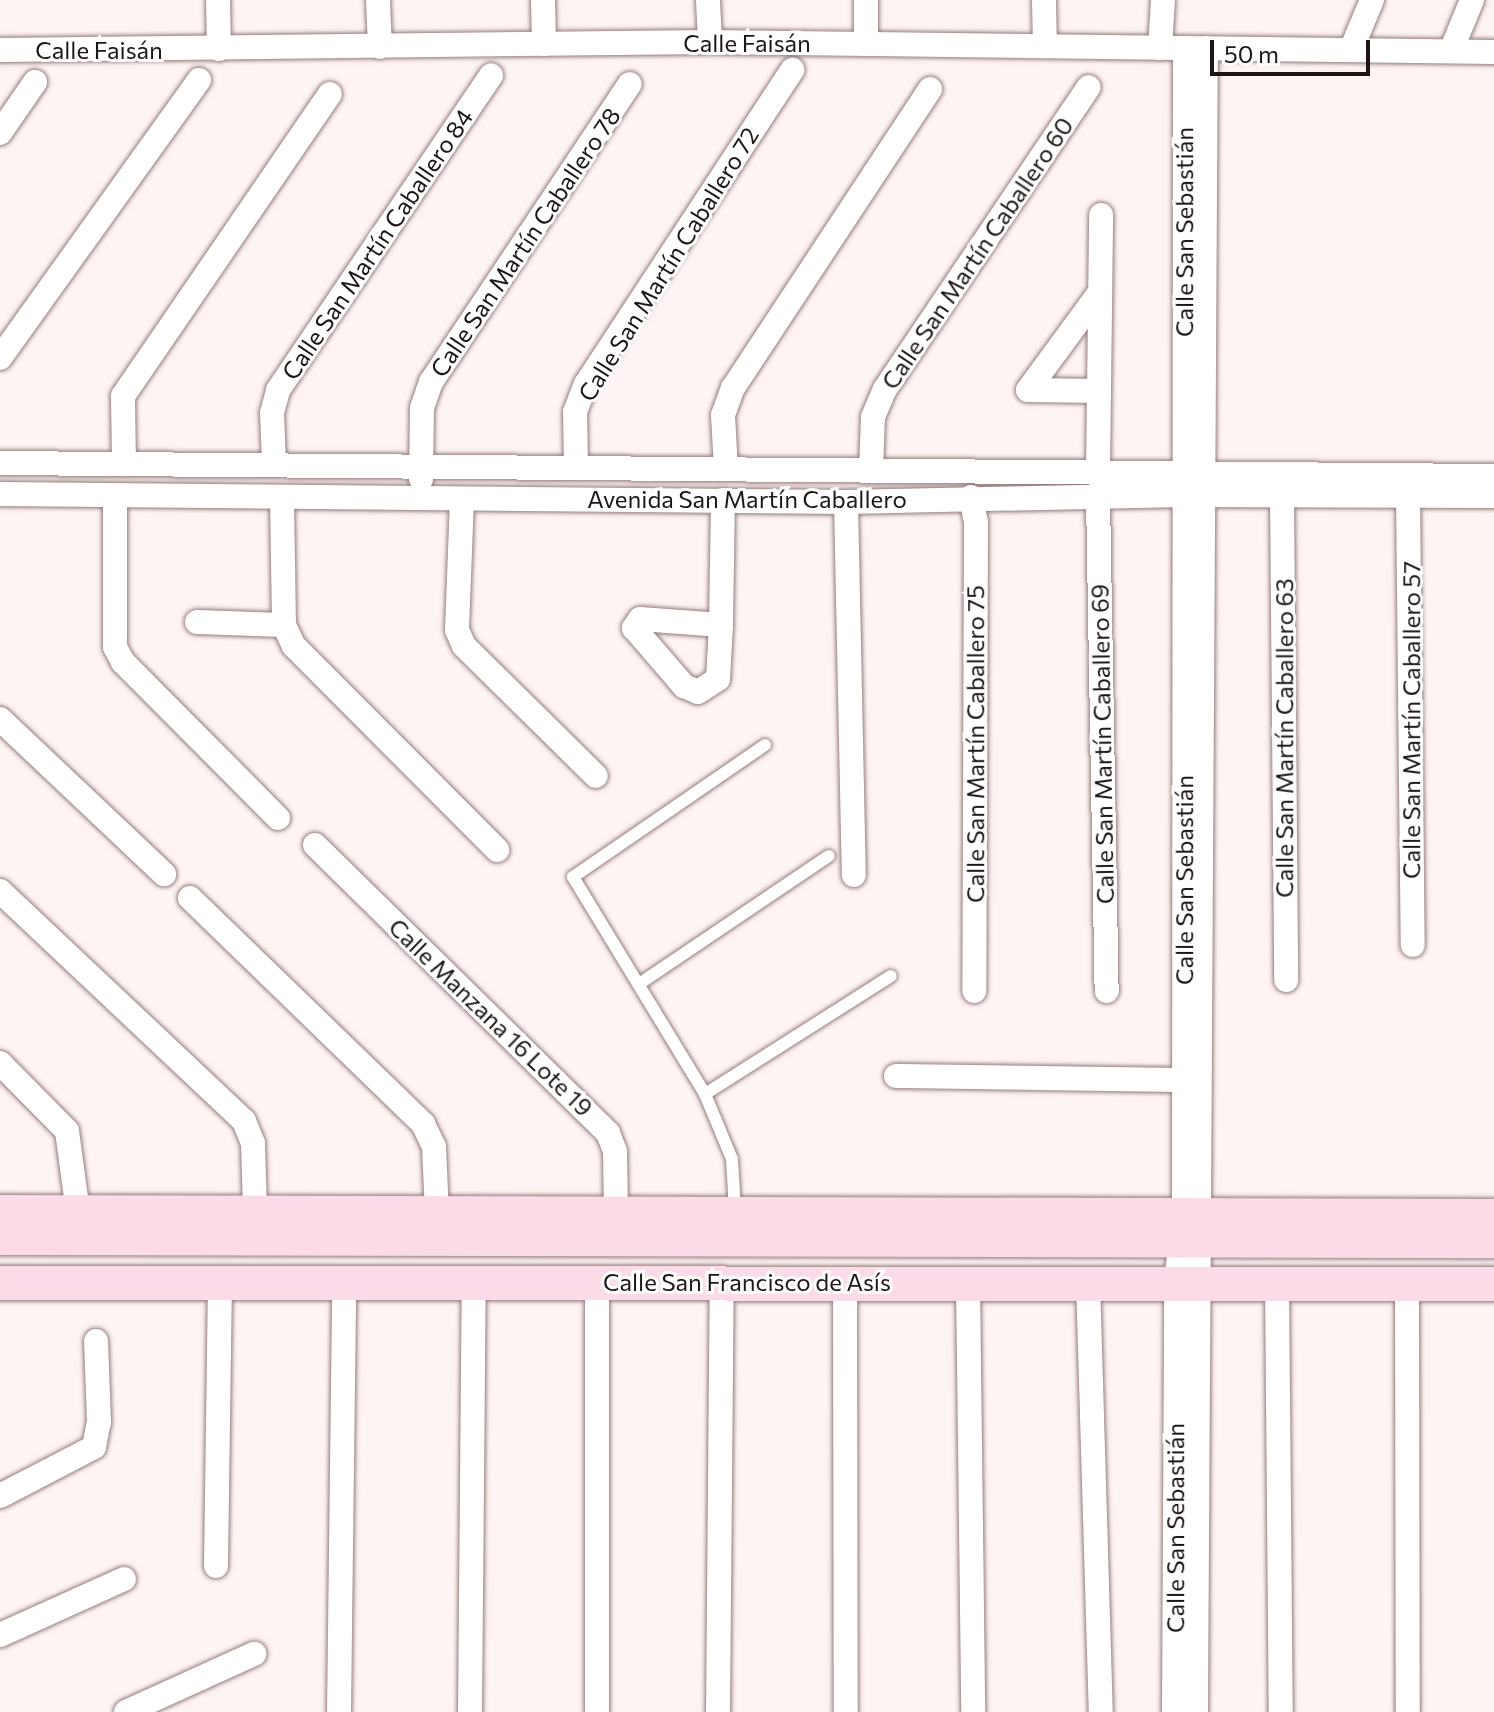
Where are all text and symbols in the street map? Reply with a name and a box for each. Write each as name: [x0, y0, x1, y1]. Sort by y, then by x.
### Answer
scale bar: [1214, 24, 1374, 74]
street label: Calle Faisán: [683, 29, 811, 57]
street label: Calle Faisán: [35, 36, 163, 64]
text: 50 m: [1224, 39, 1279, 68]
street label: Calle San Martín Caballero 78: [424, 102, 626, 382]
street label: Calle San Martín Caballero 84: [276, 103, 478, 385]
street label: Calle San Martín Caballero 60: [875, 112, 1079, 394]
street label: Calle San Martín Caballero 72: [572, 122, 764, 406]
street label: Calle San Sebastián: [1170, 127, 1198, 337]
street label: Avenida San Martín Caballero: [587, 485, 907, 513]
street label: Calle San Martín Caballero 57: [1397, 561, 1425, 879]
street label: Calle San Martín Caballero 63: [1270, 578, 1298, 898]
street label: Calle San Martín Caballero 69: [1085, 584, 1119, 904]
street label: Calle San Martín Caballero 75: [961, 585, 989, 903]
street label: Calle San Sebastián: [1170, 775, 1198, 985]
street label: Calle Manzana 16 Lote 19: [383, 912, 599, 1122]
street label: Calle San Francisco de Asís: [603, 1268, 891, 1296]
street label: Calle San Sebastián: [1161, 1423, 1189, 1633]

